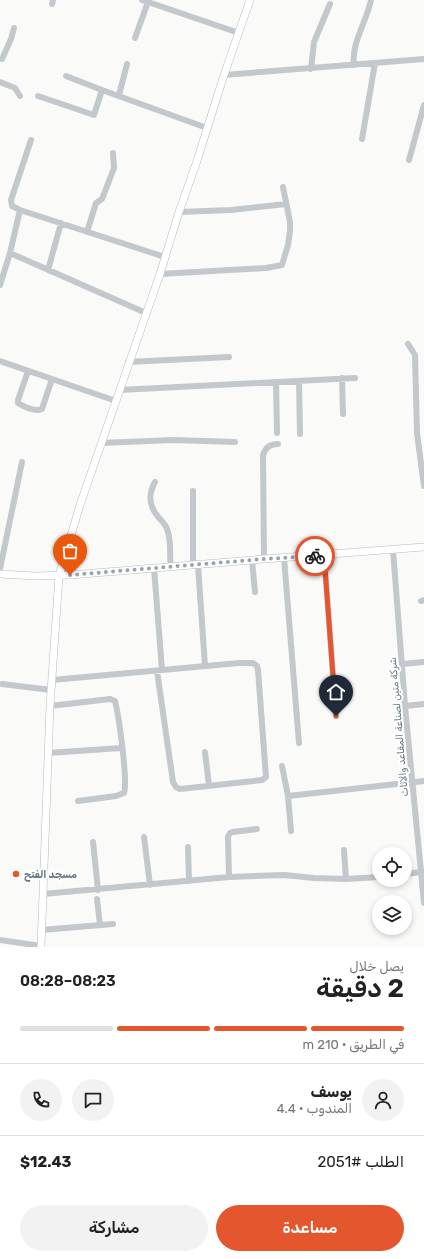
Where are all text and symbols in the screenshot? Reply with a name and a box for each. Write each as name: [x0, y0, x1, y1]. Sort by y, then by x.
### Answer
pin: [53, 534, 87, 575]
courier: [295, 536, 335, 576]
icon: bag: [59, 540, 81, 562]
icon: bike: [304, 545, 326, 567]
street label: شركة متين لصناعة المقاعد والاثاث: [387, 657, 411, 797]
pin: [319, 675, 353, 716]
icon: home: [325, 681, 347, 703]
map controls: [372, 847, 412, 935]
button: locate: [372, 847, 412, 887]
marker: مسجد الفتح: [11, 869, 21, 879]
place label: مسجد الفتح: [24, 869, 77, 882]
button: layers: [372, 895, 412, 935]
text: يصل خلال: [350, 959, 404, 974]
text: 08:23–08:28: [20, 972, 116, 990]
text: 2 دقيقة: [316, 973, 404, 1004]
text: في الطريق · 210 m: [303, 1037, 404, 1052]
button: phone: [20, 1079, 62, 1121]
button: chat: [72, 1079, 114, 1121]
button: person: [362, 1079, 404, 1121]
text: يوسف: [310, 1083, 352, 1101]
text: المندوب · 4.4: [276, 1101, 352, 1116]
text: $12.43: [20, 1153, 72, 1171]
text: الطلب #2051: [317, 1153, 404, 1171]
button: مشاركة: [20, 1205, 208, 1251]
button: مساعدة: [216, 1205, 404, 1251]

